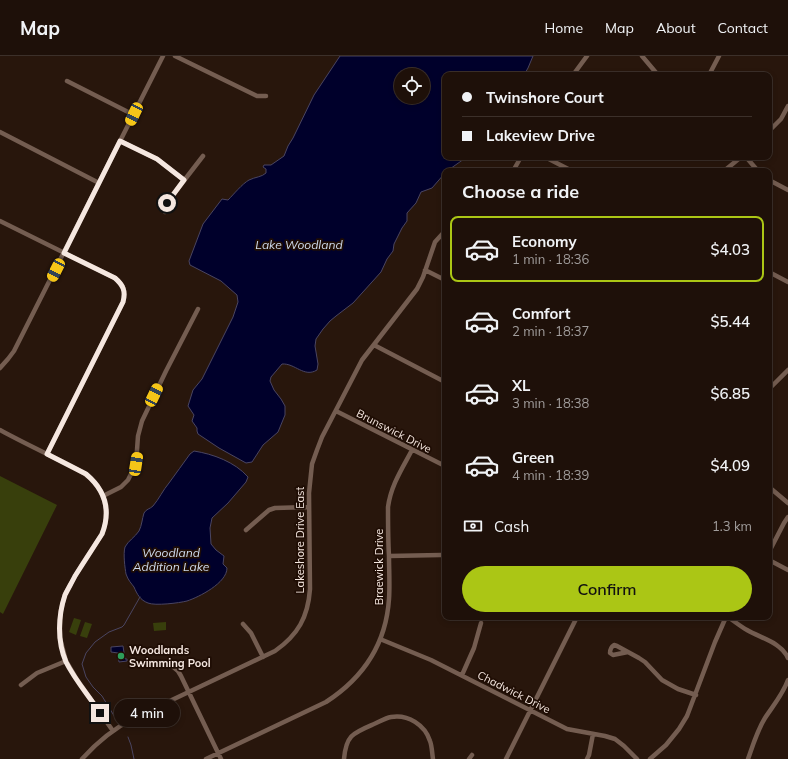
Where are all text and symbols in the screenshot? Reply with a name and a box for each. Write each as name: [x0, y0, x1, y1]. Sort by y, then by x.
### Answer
text: Map: [20, 16, 60, 40]
text: Home: [544, 19, 583, 37]
text: Map: [605, 19, 634, 37]
text: About: [656, 19, 696, 37]
text: Contact: [718, 19, 768, 37]
map controls: [394, 68, 430, 104]
button: locate: [394, 68, 430, 104]
text: Twinshore Court: [486, 88, 604, 107]
car: [123, 101, 145, 127]
text: Lakeview Drive: [486, 126, 595, 145]
text: Choose a ride: [462, 180, 579, 203]
route start: [158, 194, 176, 212]
icon: car: [464, 231, 500, 267]
text: Economy: [512, 232, 577, 251]
water label: Lake Woodland: [255, 237, 343, 252]
text: $4.03: [710, 240, 750, 259]
text: 1 min · 18:36: [512, 251, 589, 267]
car: [45, 257, 67, 283]
icon: car: [464, 303, 500, 339]
text: Comfort: [512, 304, 570, 323]
text: $5.44: [710, 312, 750, 331]
text: 2 min · 18:37: [512, 323, 589, 339]
icon: car: [464, 375, 500, 411]
text: XL: [512, 376, 530, 395]
car: [143, 382, 165, 408]
text: $6.85: [710, 384, 750, 403]
text: 3 min · 18:38: [512, 395, 589, 411]
street label: Brunswick Drive: [354, 406, 434, 456]
icon: car: [464, 447, 500, 483]
text: Green: [512, 448, 554, 467]
car: [128, 451, 144, 477]
text: $4.09: [710, 456, 750, 475]
text: 4 min · 18:39: [512, 467, 589, 483]
street label: Lakeshore Drive East: [293, 486, 307, 593]
icon: cash: [462, 515, 484, 537]
text: Cash: [494, 517, 529, 536]
text: 1.3 km: [712, 518, 752, 534]
street label: Braewick Drive: [372, 529, 386, 605]
water label: Woodland Addition Lake: [132, 545, 210, 574]
button: Confirm: [462, 566, 752, 612]
place label: Woodlands Swimming Pool: [129, 643, 211, 670]
marker: Woodlands Swimming Pool: [116, 651, 126, 661]
street label: Chadwick Drive: [475, 668, 553, 716]
callout: 4 min: [114, 699, 180, 727]
route end: [91, 704, 109, 722]
text: 4 min: [130, 705, 164, 721]

